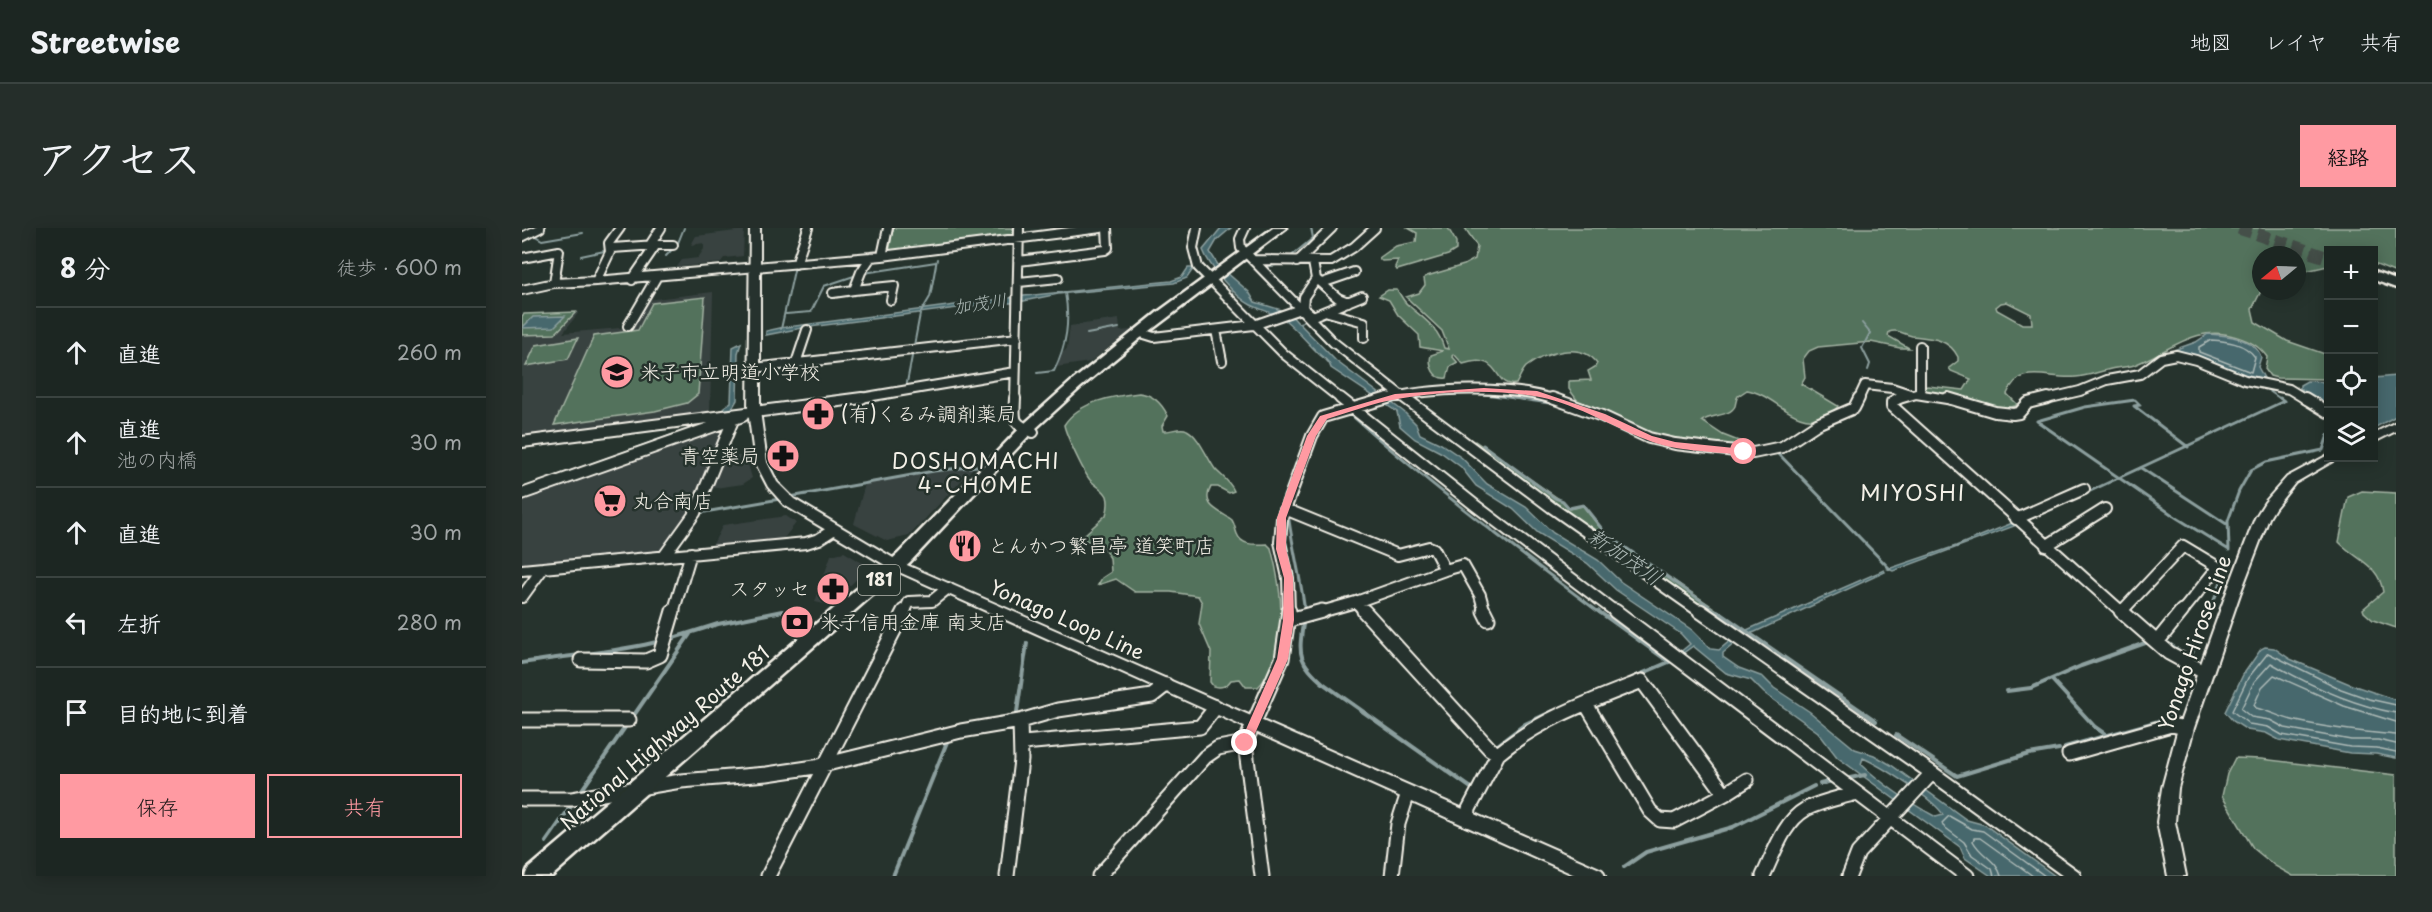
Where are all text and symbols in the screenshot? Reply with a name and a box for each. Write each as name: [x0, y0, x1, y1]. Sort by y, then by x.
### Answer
text: Streetwise: [30, 20, 180, 63]
text: 地図: [2190, 25, 2232, 57]
text: レイヤ: [2265, 25, 2327, 57]
text: 共有: [2360, 25, 2402, 57]
text: アクセス: [36, 125, 201, 188]
button: 経路: [2300, 125, 2396, 187]
north arrow: [2252, 246, 2306, 300]
map controls: [2324, 246, 2378, 462]
button: +: [2324, 246, 2378, 300]
text: 8 分: [60, 248, 111, 287]
text: 徒歩 · 600 m: [337, 252, 462, 282]
water label: 加茂川: [951, 285, 1008, 320]
button: −: [2324, 300, 2378, 354]
icon: ahead: [60, 336, 93, 369]
text: 直進: [117, 336, 161, 369]
text: 260 m: [397, 337, 462, 367]
school or university icon: 米子市立明道小学校: [599, 354, 635, 390]
button: locate: [2324, 354, 2378, 408]
place label: 米子市立明道小学校: [640, 356, 820, 386]
pharmacy icon: (有)くるみ調剤薬局: [800, 396, 836, 432]
place label: (有)くるみ調剤薬局: [841, 398, 1017, 428]
button: layers: [2324, 408, 2378, 462]
text: 直進: [117, 411, 161, 444]
icon: ahead: [60, 426, 93, 459]
text: 30 m: [409, 427, 462, 457]
pharmacy icon: 青空薬局: [765, 438, 801, 474]
route start: [1730, 438, 1756, 464]
place label: 青空薬局: [680, 440, 760, 470]
text: 池の内橋: [117, 444, 197, 474]
district label: DOSHOMACHI 4-CHOME: [892, 444, 1060, 500]
district label: MIYOSHI: [1860, 475, 1966, 508]
supermarket icon: 丸合南店: [592, 483, 628, 519]
place label: 丸合南店: [633, 485, 713, 515]
icon: ahead: [60, 516, 93, 549]
text: 直進: [117, 516, 161, 549]
text: 30 m: [409, 517, 462, 547]
water label: 新加茂川: [1583, 518, 1670, 593]
restaurant icon: とんかつ繁昌亭 道笑町店: [947, 528, 983, 564]
place label: とんかつ繁昌亭 道笑町店: [988, 530, 1215, 560]
street label: Yonago Hirose Line: [2150, 551, 2238, 735]
road number: 181: [858, 565, 900, 595]
pharmacy icon: スタッセ: [815, 571, 851, 607]
street label: Yonago Loop Line: [985, 571, 1150, 667]
place label: スタッセ: [730, 573, 810, 603]
bank icon: 米子信用金庫 南支店: [779, 604, 815, 640]
icon: left: [60, 606, 93, 639]
text: 左折: [117, 606, 161, 639]
place label: 米子信用金庫 南支店: [820, 606, 1007, 636]
text: 280 m: [397, 607, 462, 637]
street label: National Highway Route 181: [553, 638, 776, 837]
icon: arrive: [60, 696, 93, 729]
text: 目的地に到着: [117, 696, 249, 729]
route end: [1231, 729, 1257, 755]
button: 保存: [60, 774, 255, 838]
button: 共有: [267, 774, 462, 838]

